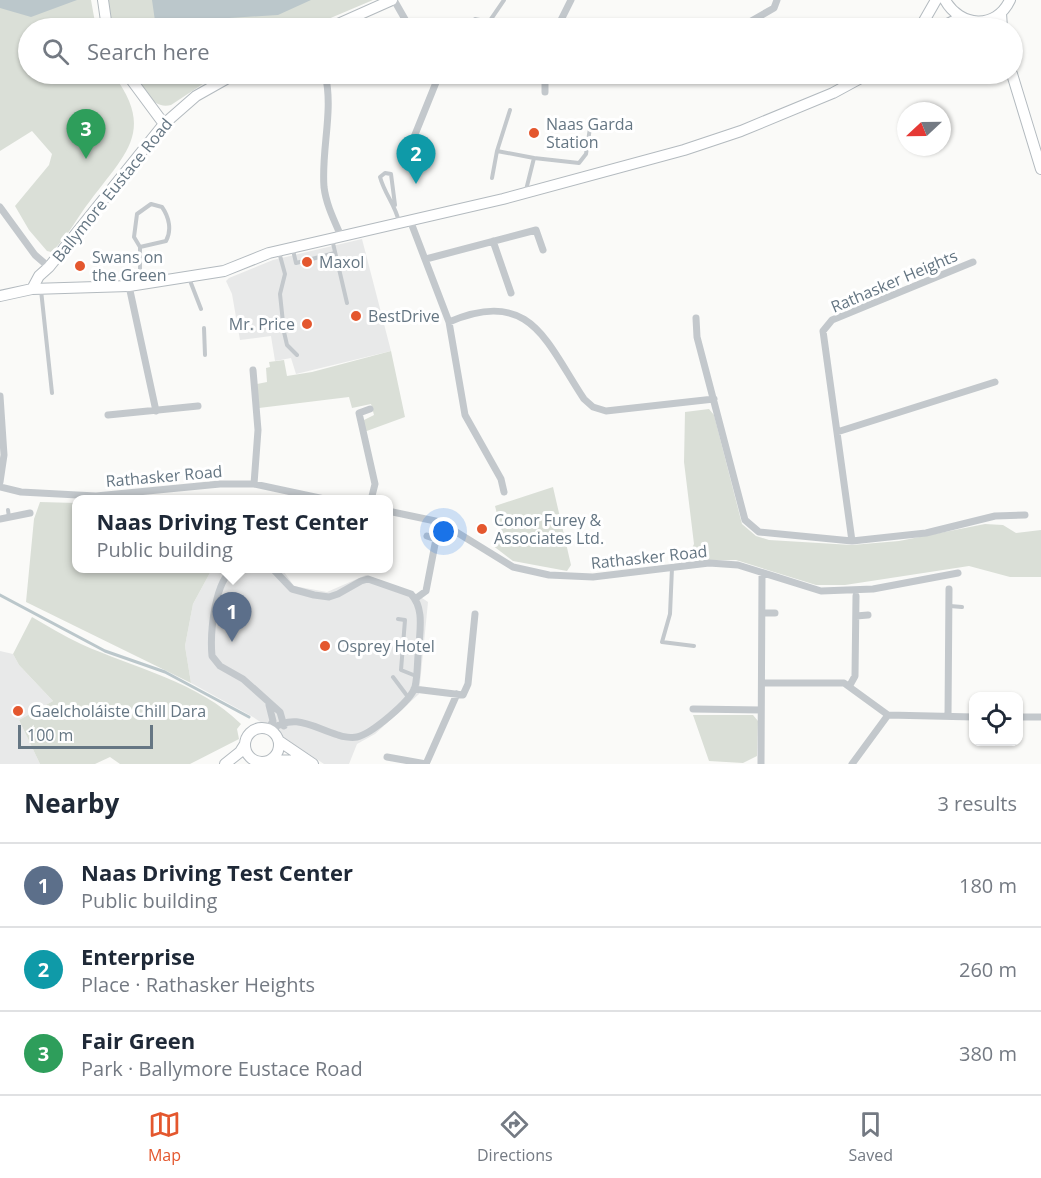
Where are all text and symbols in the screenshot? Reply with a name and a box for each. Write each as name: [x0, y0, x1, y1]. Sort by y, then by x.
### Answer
search box: [18, 18, 1023, 84]
icon: search: [39, 35, 72, 68]
text: Search here: [87, 36, 210, 66]
north arrow: [897, 102, 951, 156]
pin: 3: [66, 110, 106, 159]
street label: Ballymore Eustace Road: [47, 113, 177, 267]
place label: Naas Garda Station: [546, 113, 633, 153]
marker: Naas Garda Station: [527, 126, 541, 140]
pin: 2: [396, 134, 436, 184]
street label: Rathasker Heights: [827, 244, 961, 318]
place label: Swans on the Green: [92, 246, 167, 286]
place label: Maxol: [319, 251, 364, 273]
marker: Maxol: [300, 255, 314, 269]
marker: Swans on the Green: [73, 259, 87, 273]
place label: BestDrive: [368, 305, 440, 327]
marker: BestDrive: [349, 309, 363, 323]
place label: Mr. Price: [229, 313, 295, 335]
marker: Mr. Price: [300, 317, 314, 331]
street label: Rathasker Road: [105, 460, 223, 492]
popup: [72, 495, 393, 573]
text: Naas Driving Test Center: [97, 506, 368, 536]
place label: Conor Furey & Associates Ltd.: [494, 509, 604, 549]
your location: [429, 517, 458, 546]
marker: Conor Furey & Associates Ltd.: [475, 522, 489, 536]
text: Public building: [97, 536, 233, 563]
street label: Rathasker Road: [590, 540, 708, 574]
pin: 1: [212, 592, 252, 642]
place label: Osprey Hotel: [337, 635, 435, 657]
marker: Osprey Hotel: [318, 639, 332, 653]
map controls: [969, 692, 1023, 746]
button: locate: [969, 692, 1023, 746]
place label: Gaelcholáiste Chill Dara: [30, 700, 206, 722]
marker: Gaelcholáiste Chill Dara: [11, 704, 25, 718]
scale bar: [18, 722, 153, 750]
text: 100 m: [27, 724, 73, 746]
text: Nearby: [24, 785, 119, 821]
text: 3 results: [937, 790, 1017, 817]
text: Naas Driving Test Center: [81, 857, 353, 887]
text: 1: [38, 872, 49, 899]
text: 180 m: [959, 872, 1017, 899]
text: Public building: [81, 887, 217, 914]
text: Enterprise: [81, 941, 195, 971]
text: 2: [38, 956, 49, 983]
text: 260 m: [959, 956, 1017, 983]
text: Place · Rathasker Heights: [81, 971, 315, 998]
text: Fair Green: [81, 1025, 195, 1055]
text: 3: [38, 1040, 49, 1067]
text: 380 m: [959, 1040, 1017, 1067]
text: Park · Ballymore Eustace Road: [81, 1055, 363, 1082]
tab: Map: [148, 1108, 181, 1166]
tab: Directions: [477, 1108, 553, 1166]
tab: Saved: [849, 1108, 893, 1166]

